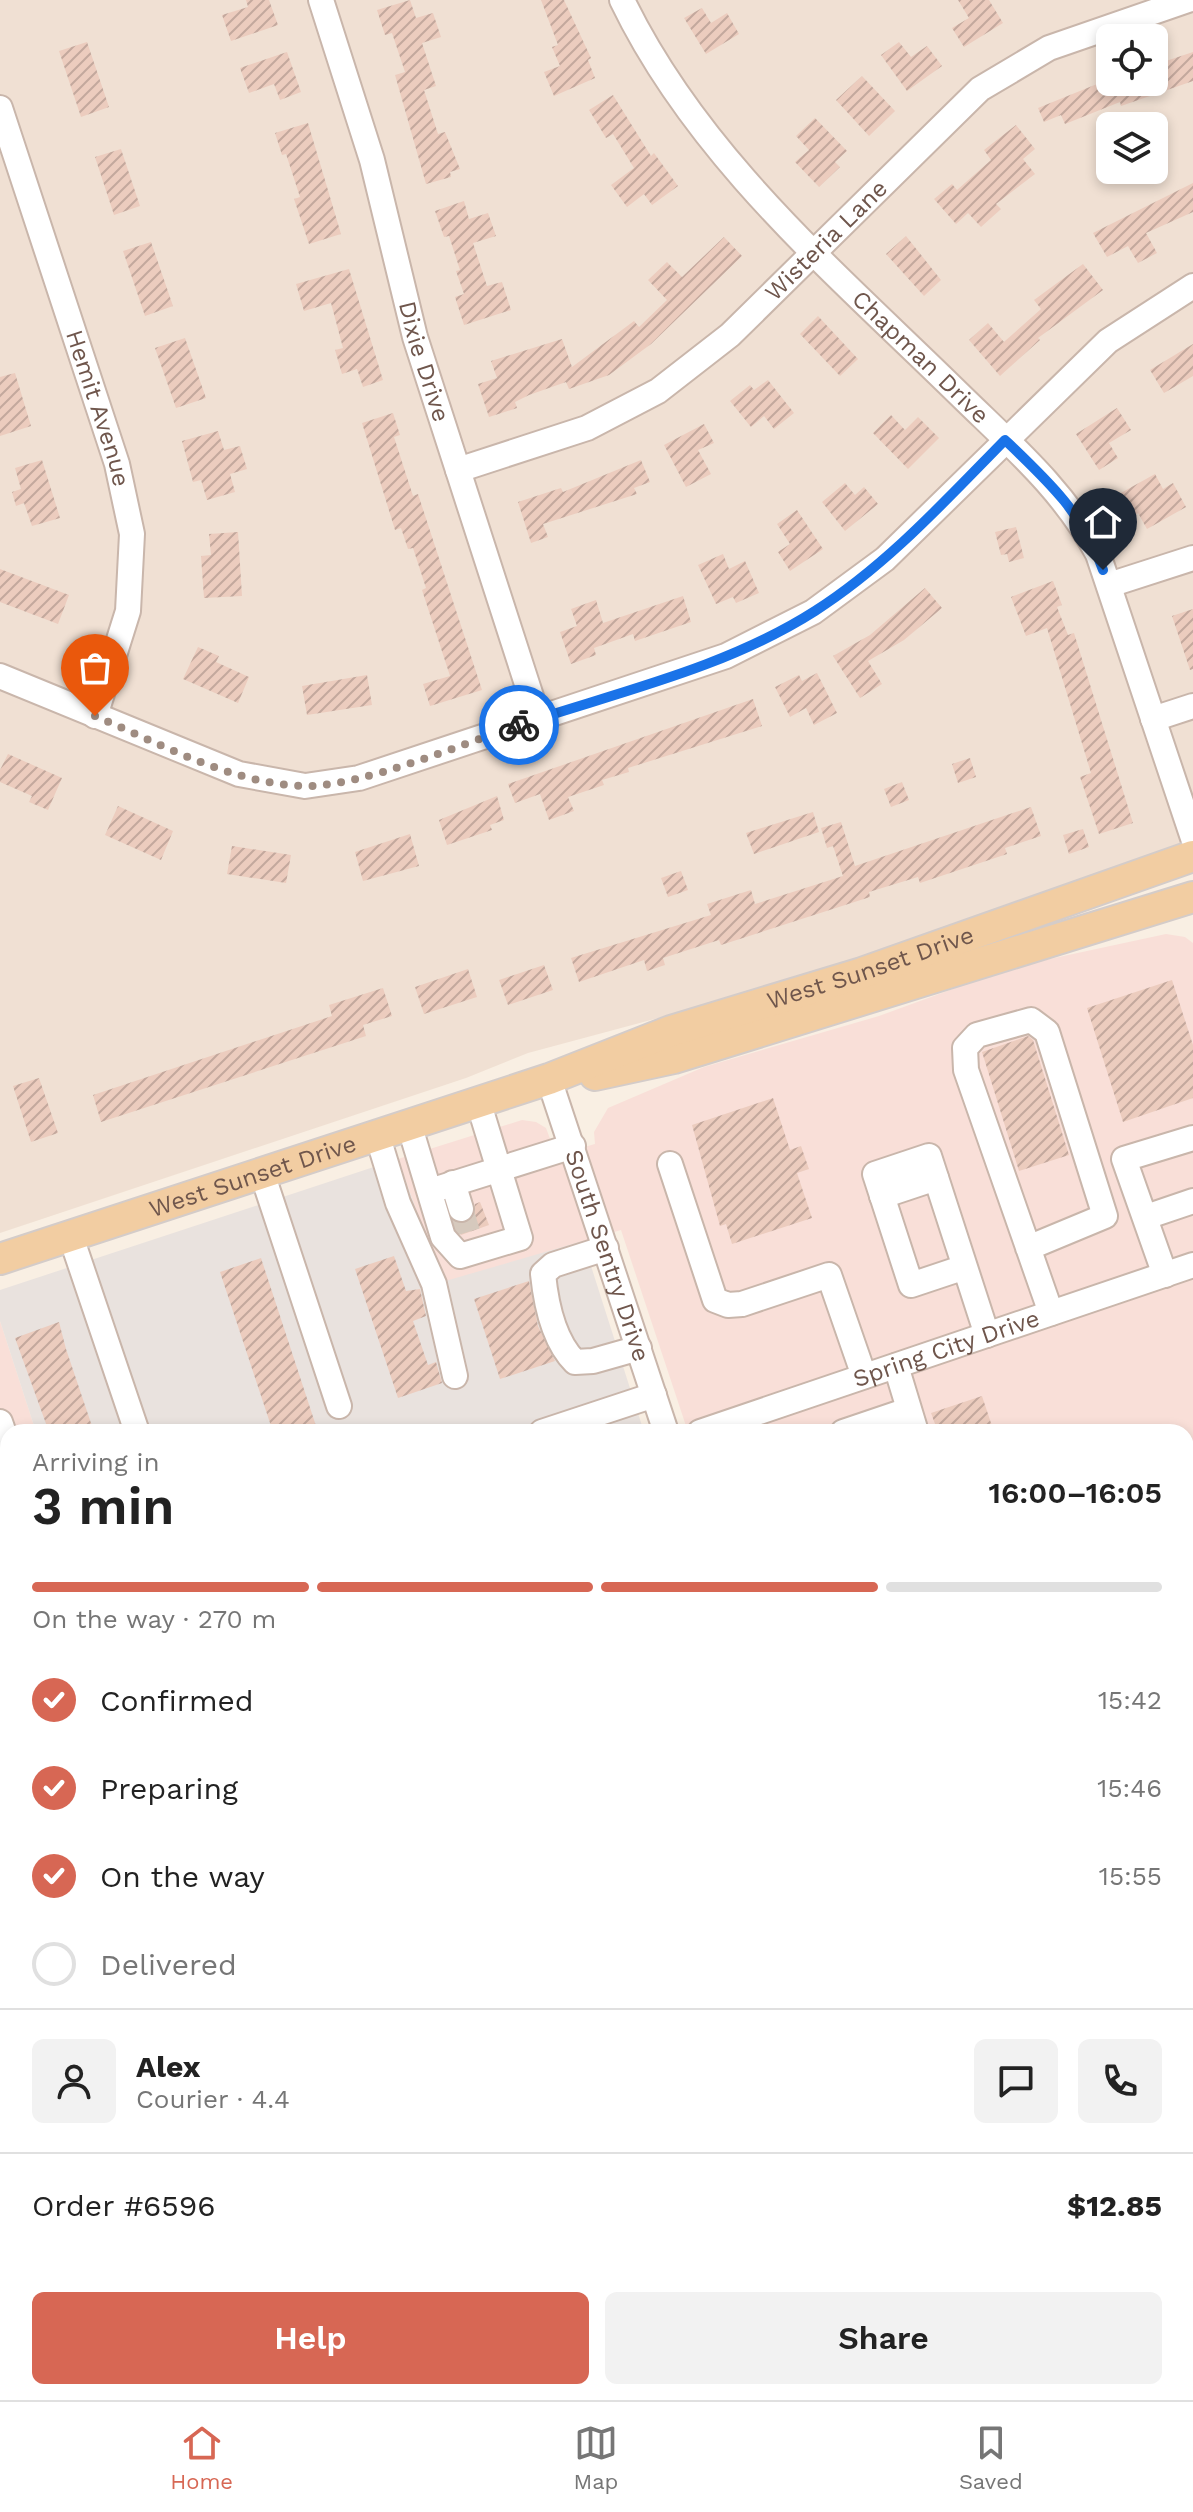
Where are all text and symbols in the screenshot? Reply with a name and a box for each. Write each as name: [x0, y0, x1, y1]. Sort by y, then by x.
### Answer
map controls: [1096, 24, 1168, 184]
button: locate: [1096, 24, 1168, 96]
button: layers: [1096, 112, 1168, 184]
street label: Wisteria Lane: [759, 174, 893, 306]
street label: Chapman Drive: [846, 285, 995, 429]
street label: Dixie Drive: [393, 298, 455, 425]
street label: Hemit Avenue: [60, 327, 135, 489]
pin: [1069, 488, 1137, 570]
icon: home: [1081, 500, 1125, 544]
pin: [61, 634, 129, 716]
icon: bag: [73, 646, 117, 690]
courier: [479, 685, 559, 765]
icon: bike: [497, 703, 541, 747]
street label: West Sunset Drive: [764, 921, 978, 1015]
street label: West Sunset Drive: [146, 1129, 360, 1223]
street label: South Sentry Drive: [559, 1146, 656, 1365]
street label: Spring City Drive: [849, 1304, 1043, 1393]
text: Arriving in: [32, 1447, 160, 1477]
text: 16:00–16:05: [988, 1475, 1162, 1510]
text: 3 min: [32, 1476, 175, 1537]
text: On the way · 270 m: [32, 1604, 276, 1634]
icon: check: [32, 1678, 76, 1722]
text: Confirmed: [100, 1683, 254, 1718]
text: 15:42: [1098, 1685, 1162, 1715]
icon: check: [32, 1766, 76, 1810]
text: Preparing: [100, 1771, 238, 1806]
text: 15:46: [1097, 1773, 1162, 1803]
icon: check: [32, 1854, 76, 1898]
text: On the way: [100, 1859, 265, 1894]
text: 15:55: [1099, 1861, 1162, 1891]
text: Delivered: [100, 1947, 237, 1982]
button: person: [32, 2039, 116, 2123]
button: chat: [974, 2039, 1058, 2123]
button: phone: [1078, 2039, 1162, 2123]
text: Alex: [136, 2049, 200, 2084]
text: Courier · 4.4: [136, 2084, 290, 2114]
text: Order #6596: [32, 2188, 216, 2223]
text: $12.85: [1067, 2188, 1162, 2223]
button: Help: [32, 2292, 589, 2384]
button: Share: [605, 2292, 1162, 2384]
tab: Home: [170, 2421, 233, 2494]
tab: Map: [574, 2421, 618, 2494]
tab: Saved: [959, 2421, 1023, 2494]

